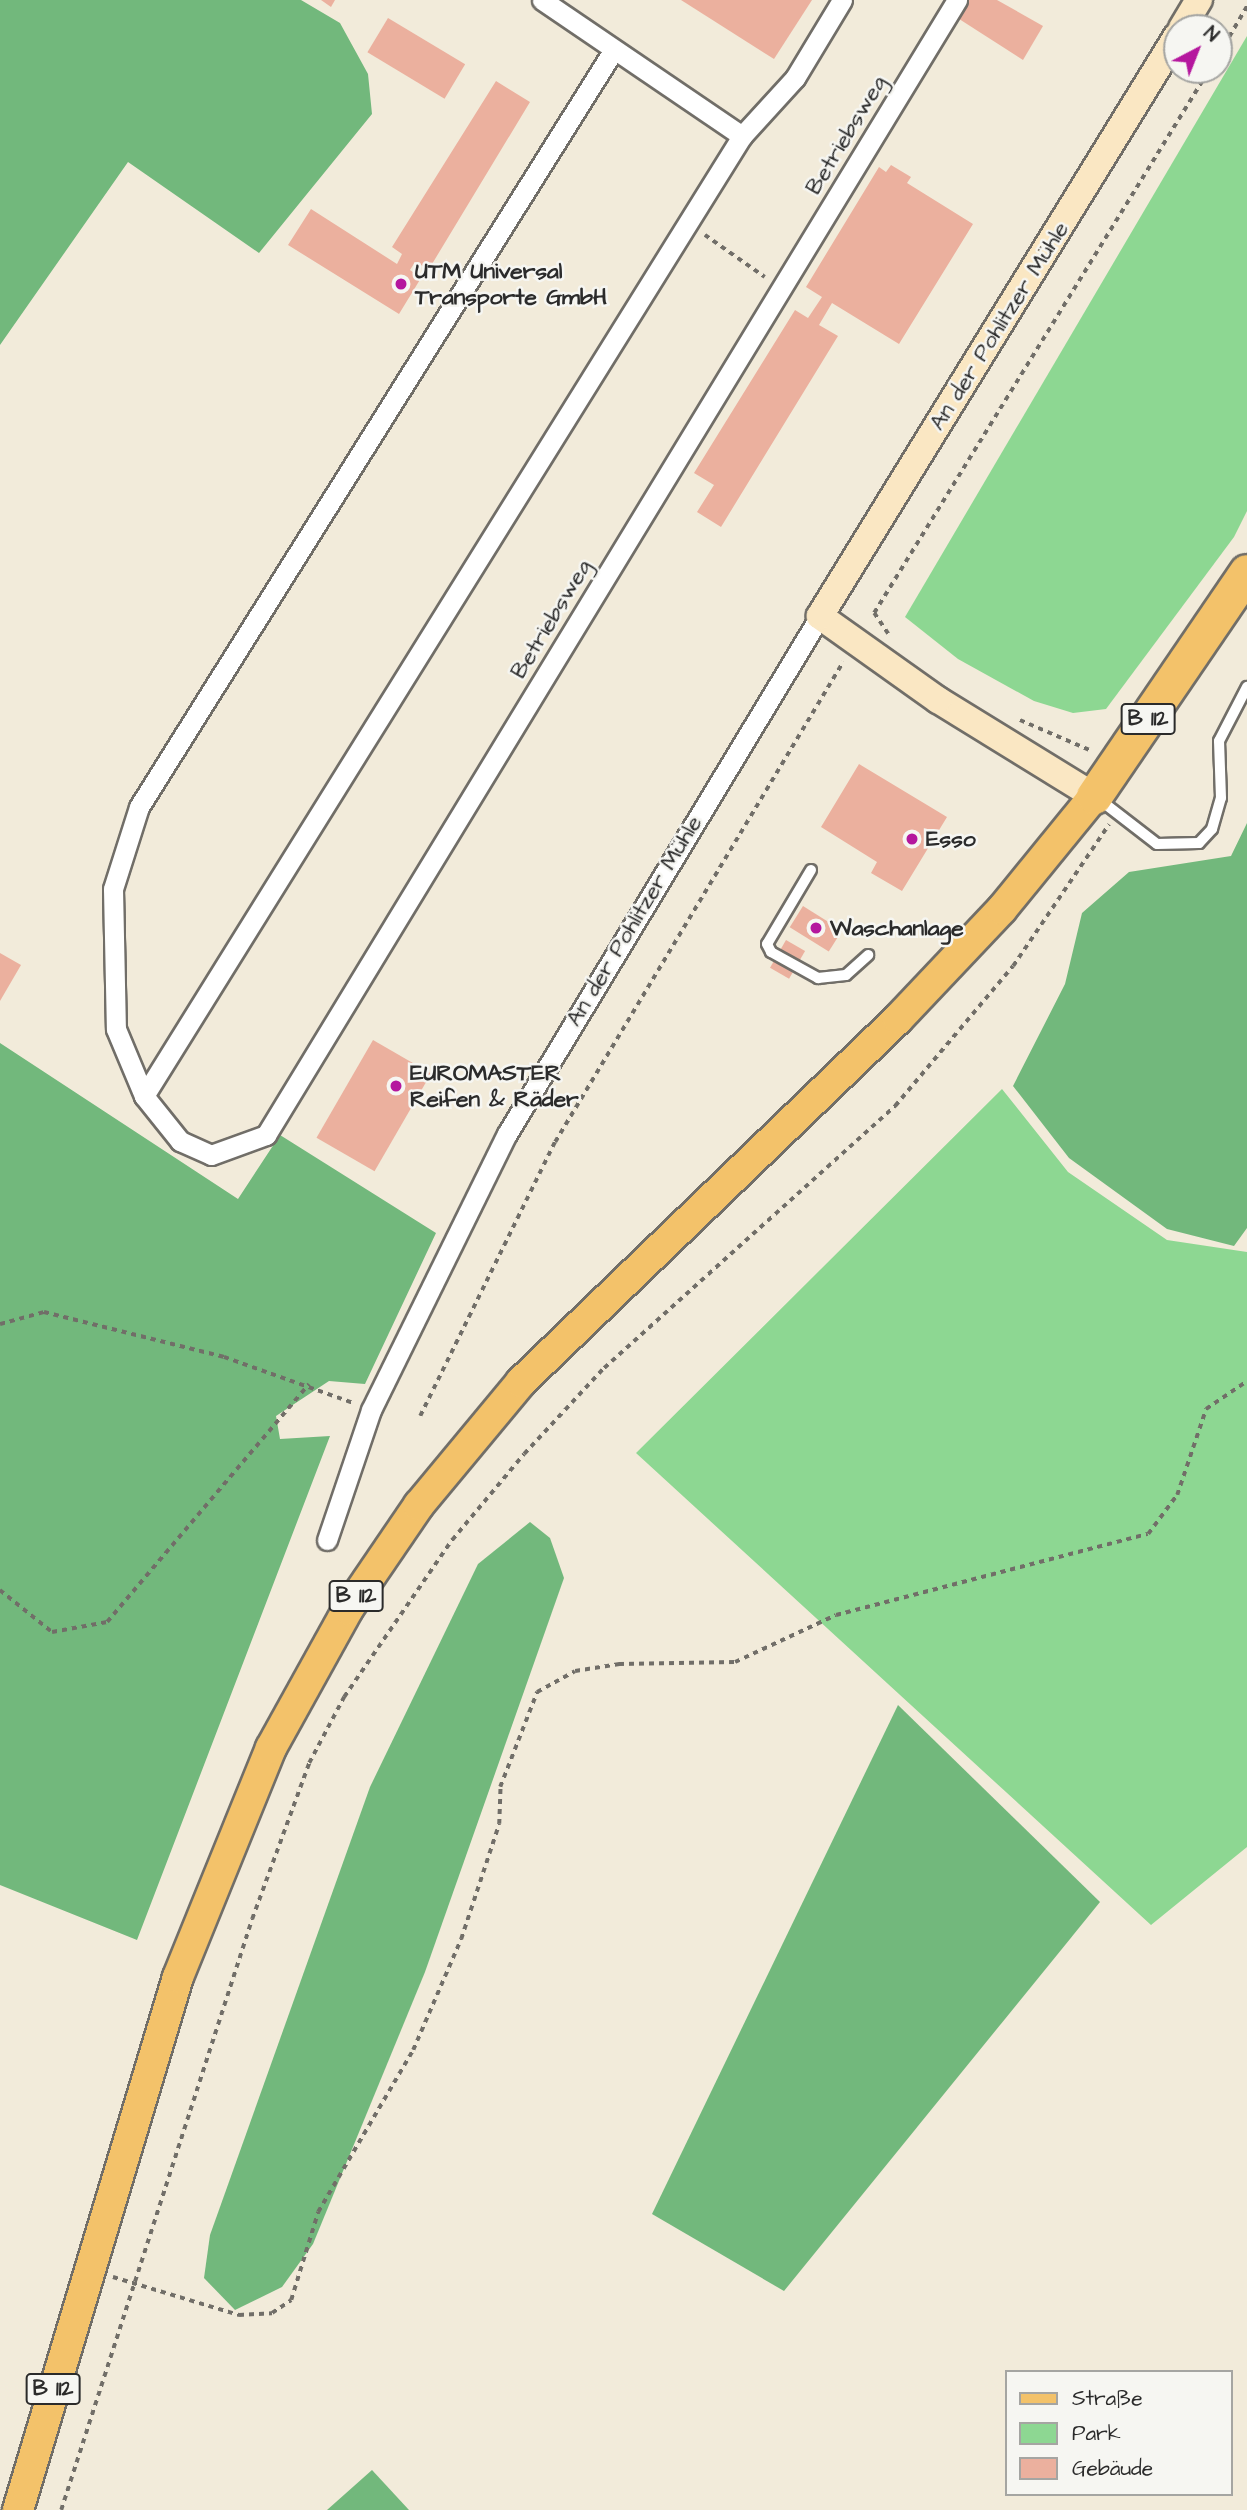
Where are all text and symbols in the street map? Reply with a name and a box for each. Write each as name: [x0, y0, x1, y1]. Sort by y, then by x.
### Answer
north arrow: [1163, 14, 1233, 84]
text: N: [1198, 20, 1225, 49]
street label: Betriebsweg: [800, 70, 892, 200]
street label: An der Pohlitzer Mühle: [923, 217, 1075, 435]
place label: UTM Universal Transporte GmbH: [415, 257, 607, 311]
marker: UTM Universal Transporte GmbH: [393, 276, 409, 292]
street label: Betriebsweg: [505, 554, 597, 684]
road number: B 112: [1120, 702, 1176, 736]
street label: An der Pohlitzer Mühle: [560, 811, 708, 1031]
place label: Esso: [926, 825, 976, 853]
marker: Esso: [904, 831, 920, 847]
place label: Waschanlage: [830, 914, 964, 942]
marker: Waschanlage: [808, 920, 824, 936]
place label: EUROMASTER Reifen & Räder: [410, 1059, 579, 1113]
marker: EUROMASTER Reifen & Räder: [388, 1078, 404, 1094]
road number: B 112: [328, 1578, 384, 1614]
legend: [1006, 2370, 1233, 2496]
road number: B 112: [25, 2372, 81, 2406]
text: Straße: [1072, 2384, 1143, 2413]
text: Park: [1072, 2419, 1121, 2448]
text: Gebäude: [1072, 2454, 1153, 2483]

